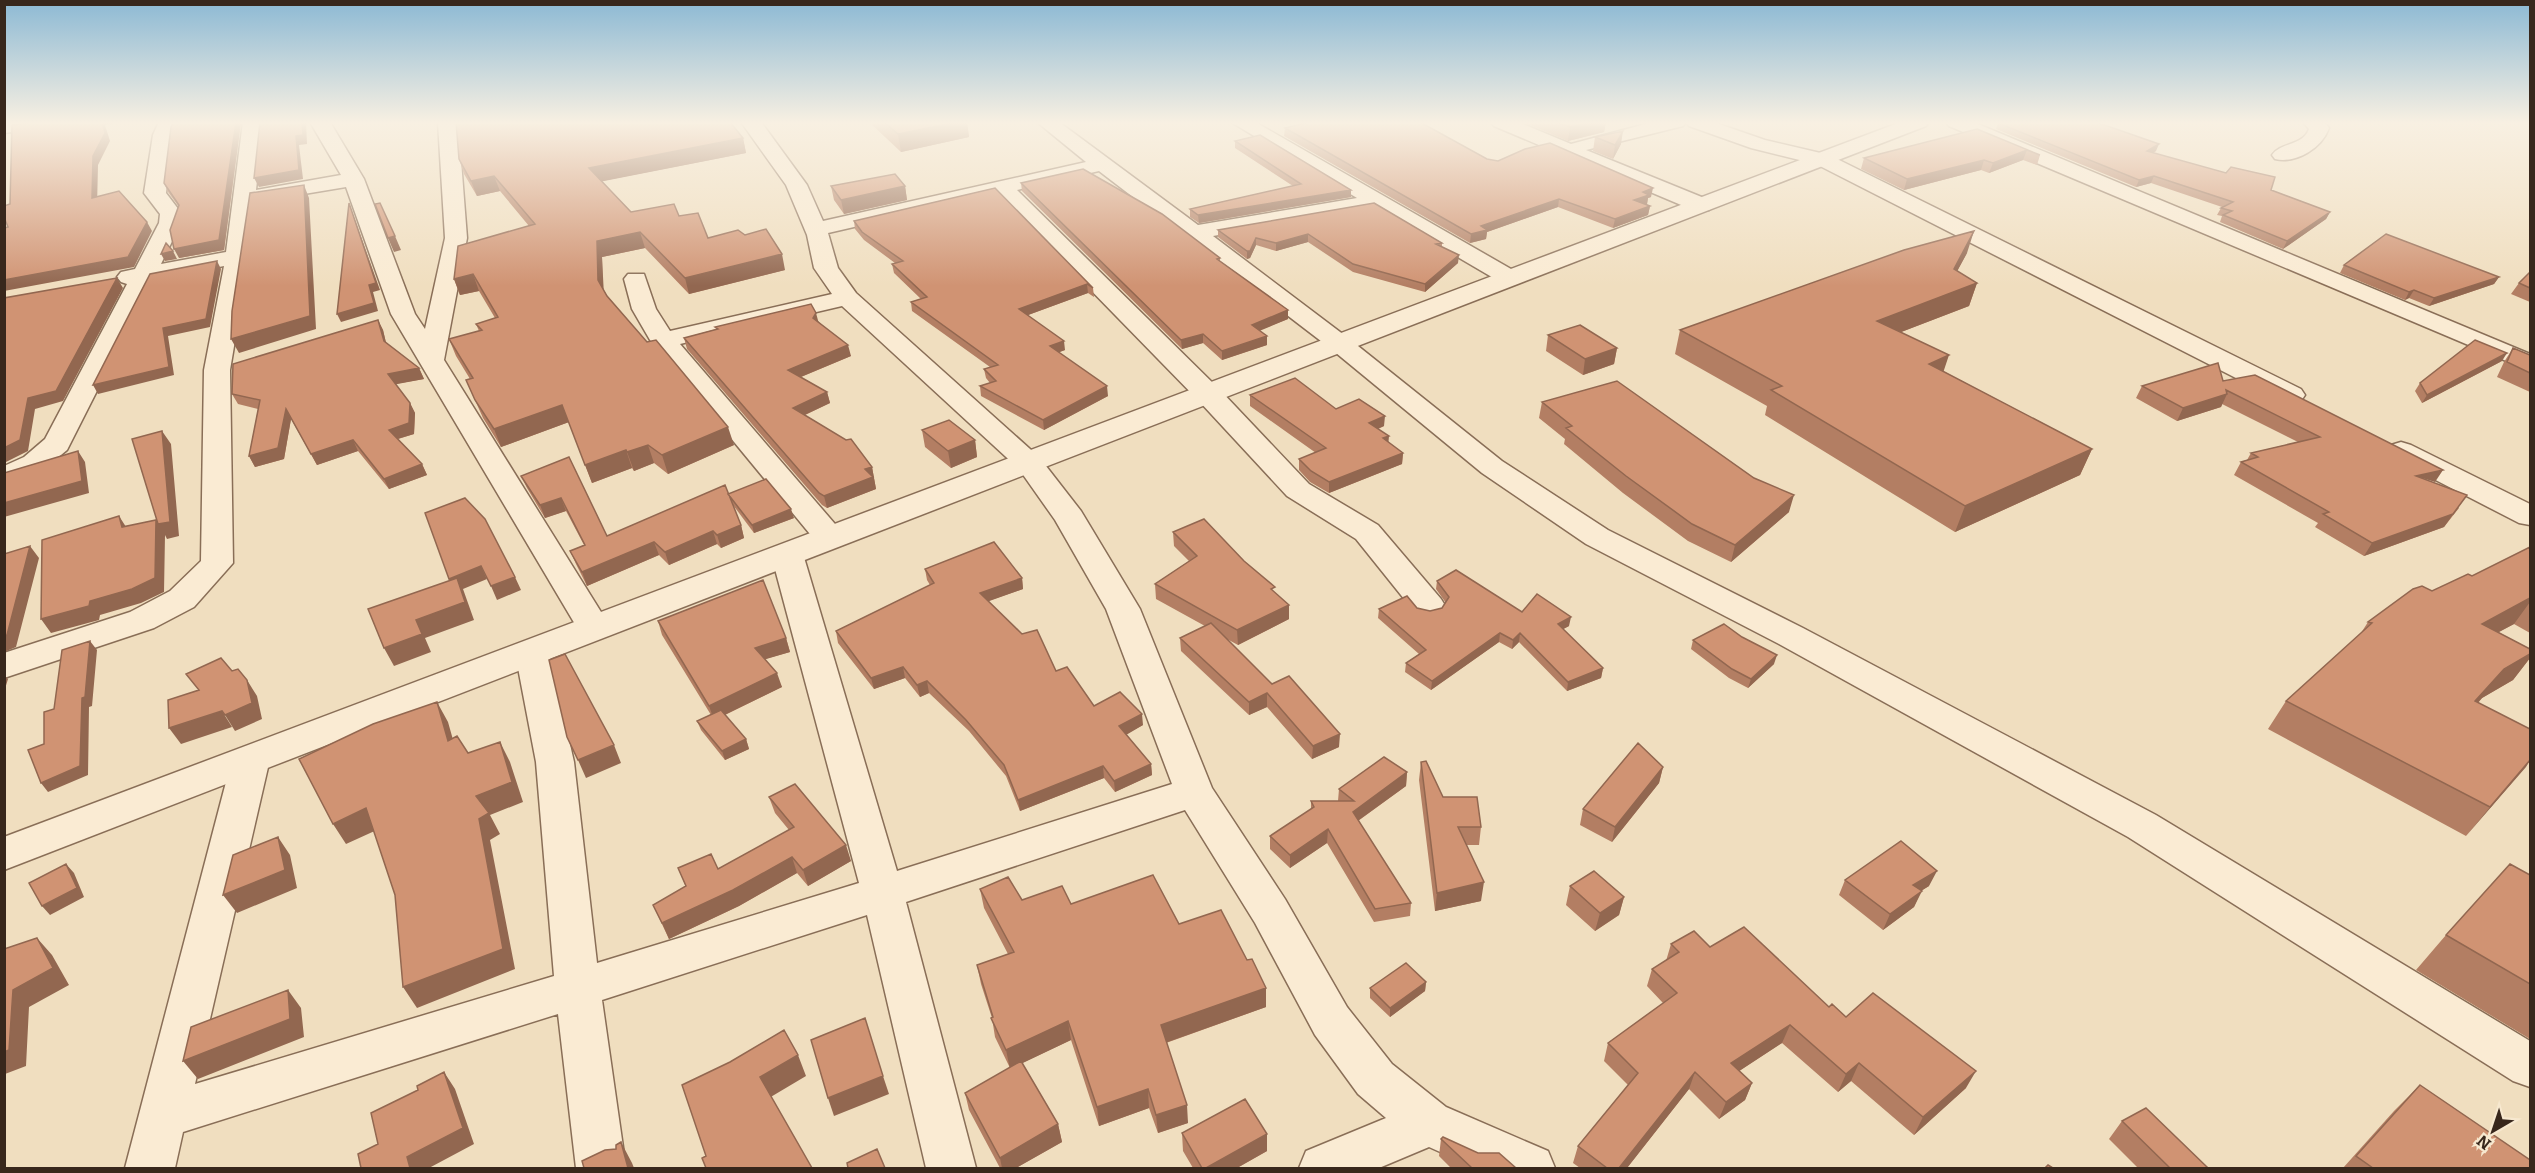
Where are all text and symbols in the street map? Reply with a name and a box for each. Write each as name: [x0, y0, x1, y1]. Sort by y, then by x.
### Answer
north arrow: [2463, 1101, 2523, 1161]
text: N: [2473, 1131, 2495, 1154]

